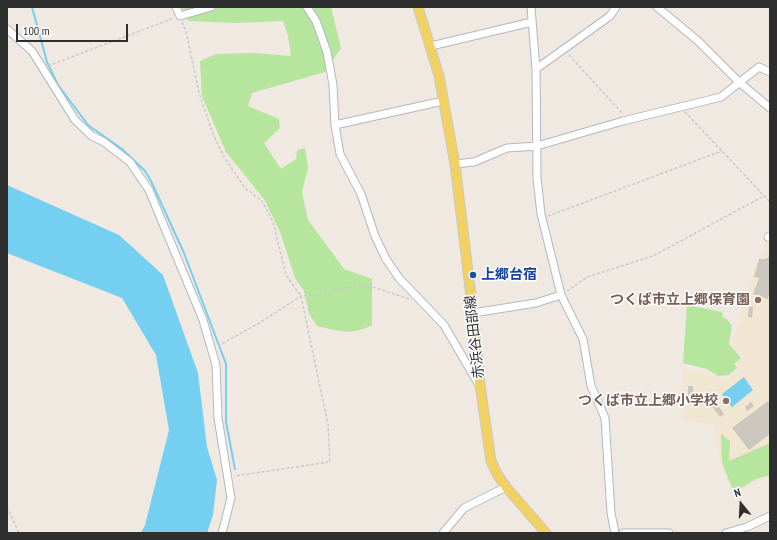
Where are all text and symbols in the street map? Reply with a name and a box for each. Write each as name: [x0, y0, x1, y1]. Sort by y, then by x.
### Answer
scale bar: [18, 16, 130, 42]
text: 100 m: [23, 23, 50, 38]
place label: 上郷台宿: [481, 267, 537, 283]
marker: 上郷台宿: [468, 270, 478, 280]
place label: つくば市立上郷保育園: [610, 292, 750, 308]
street label: 赤浜谷田部線: [462, 294, 488, 380]
marker: つくば市立上郷保育園: [753, 295, 763, 305]
place label: つくば市立上郷小学校: [578, 393, 718, 409]
marker: つくば市立上郷小学校: [721, 396, 731, 406]
north arrow: [721, 484, 761, 524]
text: N: [732, 485, 742, 500]

